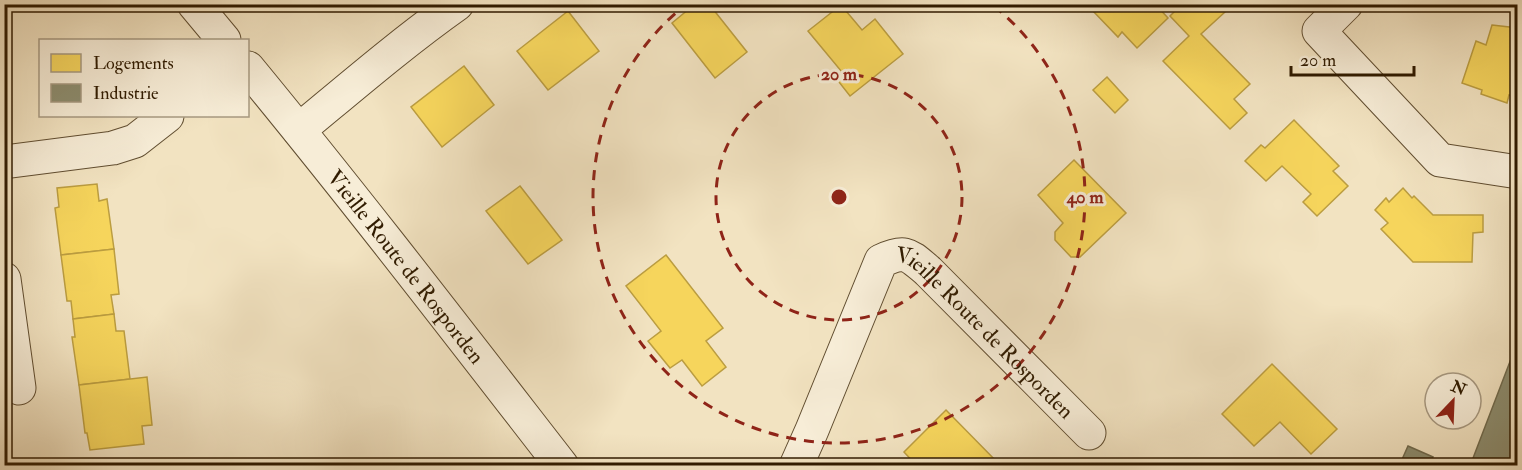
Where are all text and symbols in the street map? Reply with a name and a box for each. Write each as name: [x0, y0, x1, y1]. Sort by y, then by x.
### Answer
legend: [39, 39, 249, 117]
scale bar: [1291, 39, 1414, 77]
text: 20 m: [1300, 49, 1336, 72]
text: Logements: [93, 52, 174, 75]
text: 20 m: [821, 63, 858, 86]
text: Industrie: [93, 82, 159, 105]
street label: Vieille Route de Rosporden: [321, 164, 490, 370]
text: 40 m: [1066, 186, 1104, 209]
centre of rings: [829, 187, 849, 207]
street label: Vieille Route de Rosporden: [894, 241, 1080, 425]
north arrow: [1423, 371, 1483, 431]
text: N: [1447, 376, 1470, 400]

